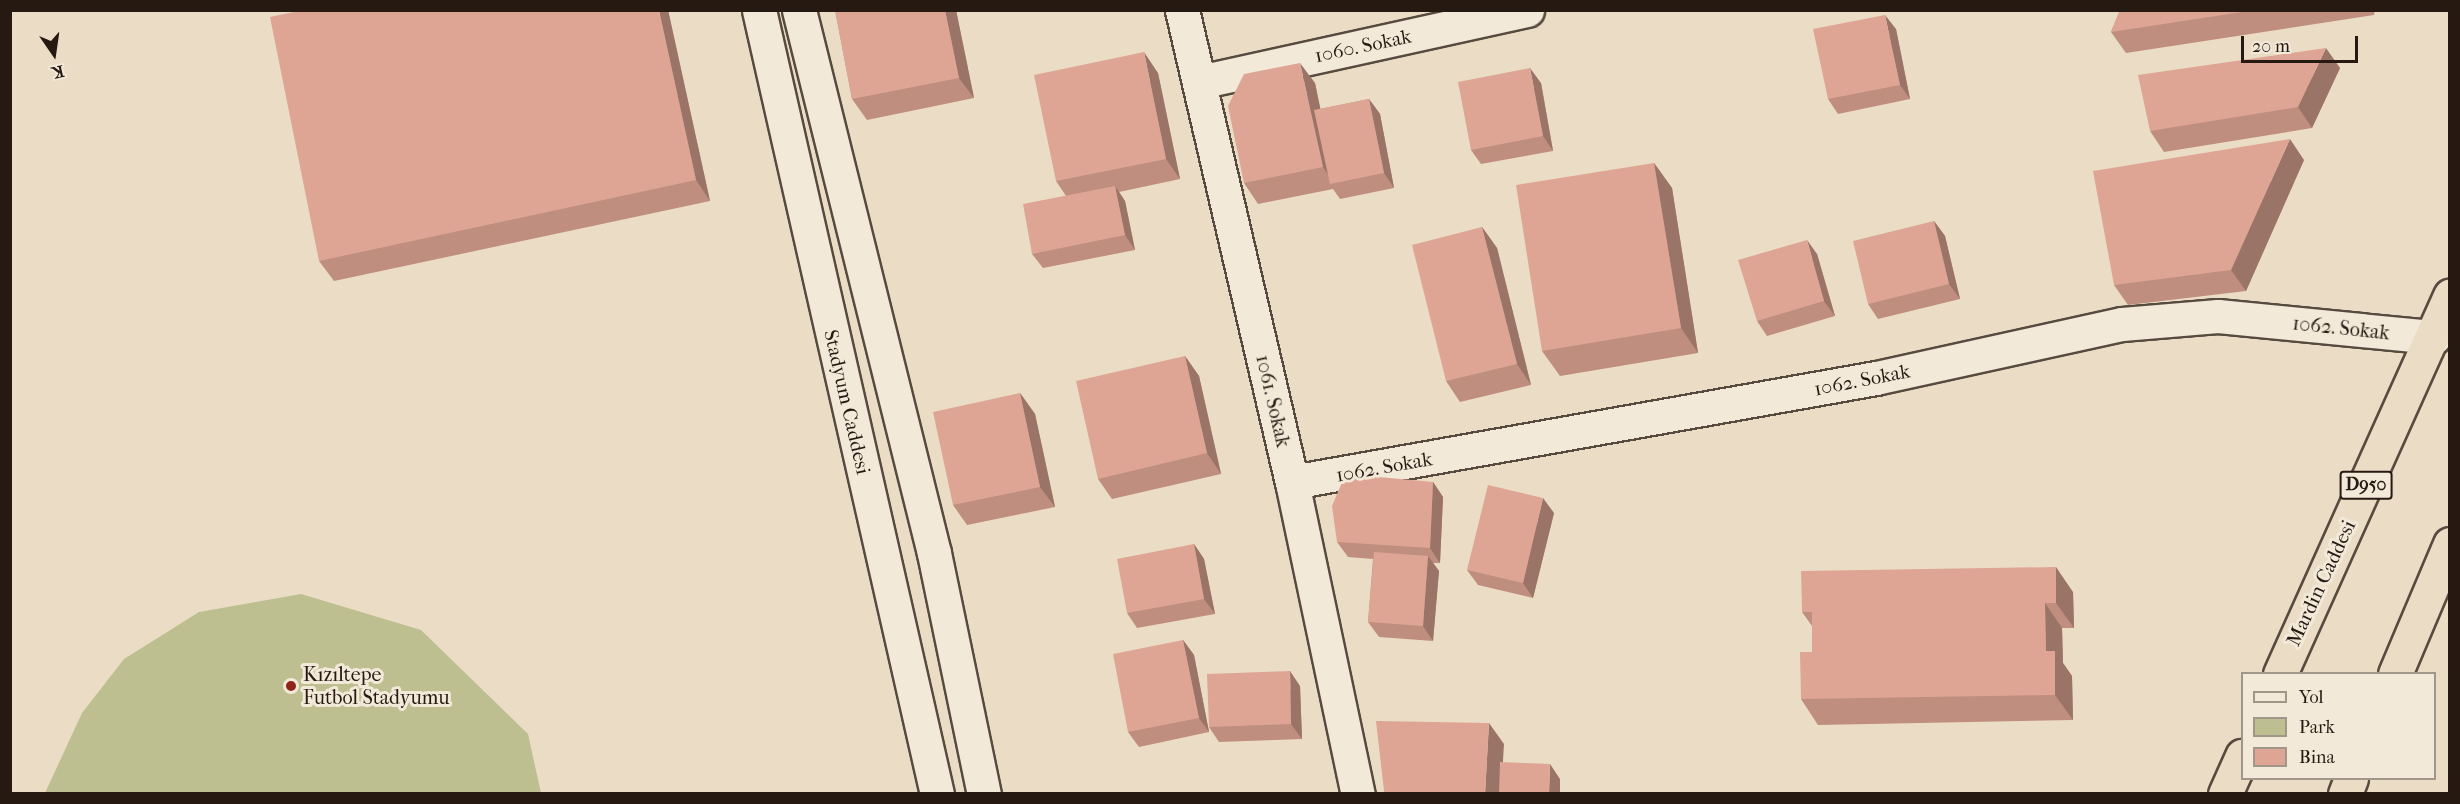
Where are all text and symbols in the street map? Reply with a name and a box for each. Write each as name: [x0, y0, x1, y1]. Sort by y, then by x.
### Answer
north arrow: [24, 24, 84, 84]
street label: 1060. Sokak: [1312, 24, 1414, 68]
scale bar: [2244, 24, 2361, 62]
text: 20 m: [2252, 36, 2290, 57]
text: K: [50, 61, 66, 83]
street label: 1062. Sokak: [2291, 311, 2391, 345]
street label: Stadyum Caddesi: [819, 327, 875, 477]
street label: 1061. Sokak: [1251, 352, 1295, 450]
street label: 1062. Sokak: [1812, 359, 1912, 401]
street label: 1062. Sokak: [1334, 447, 1434, 487]
road number: D950: [2339, 470, 2393, 500]
street label: Mardin Caddesi: [2281, 516, 2361, 650]
place label: Kızıltepe Futbol Stadyumu: [303, 662, 449, 709]
legend: [2241, 672, 2436, 780]
marker: Kızıltepe Futbol Stadyumu: [284, 679, 298, 693]
text: Yol: [2299, 687, 2324, 708]
text: Park: [2299, 717, 2335, 738]
text: Bina: [2299, 747, 2335, 768]

